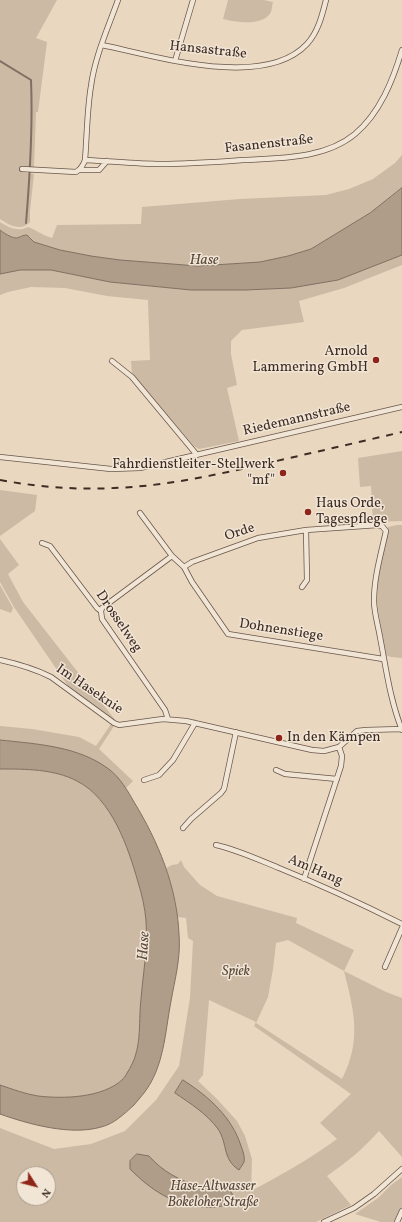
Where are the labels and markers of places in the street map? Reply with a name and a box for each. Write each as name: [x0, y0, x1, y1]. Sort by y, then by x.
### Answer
place label: Arnold Lammering GmbH: [253, 344, 368, 376]
marker: Arnold Lammering GmbH: [371, 355, 381, 365]
place label: Fahrdienstleiter-Stellwerk "mf": [112, 457, 275, 490]
marker: Fahrdienstleiter-Stellwerk "mf": [278, 468, 288, 478]
place label: Haus Orde, Tagespflege: [316, 496, 387, 528]
marker: Haus Orde, Tagespflege: [303, 507, 313, 517]
place label: In den Kämpen: [287, 730, 381, 746]
marker: In den Kämpen: [274, 733, 284, 743]

